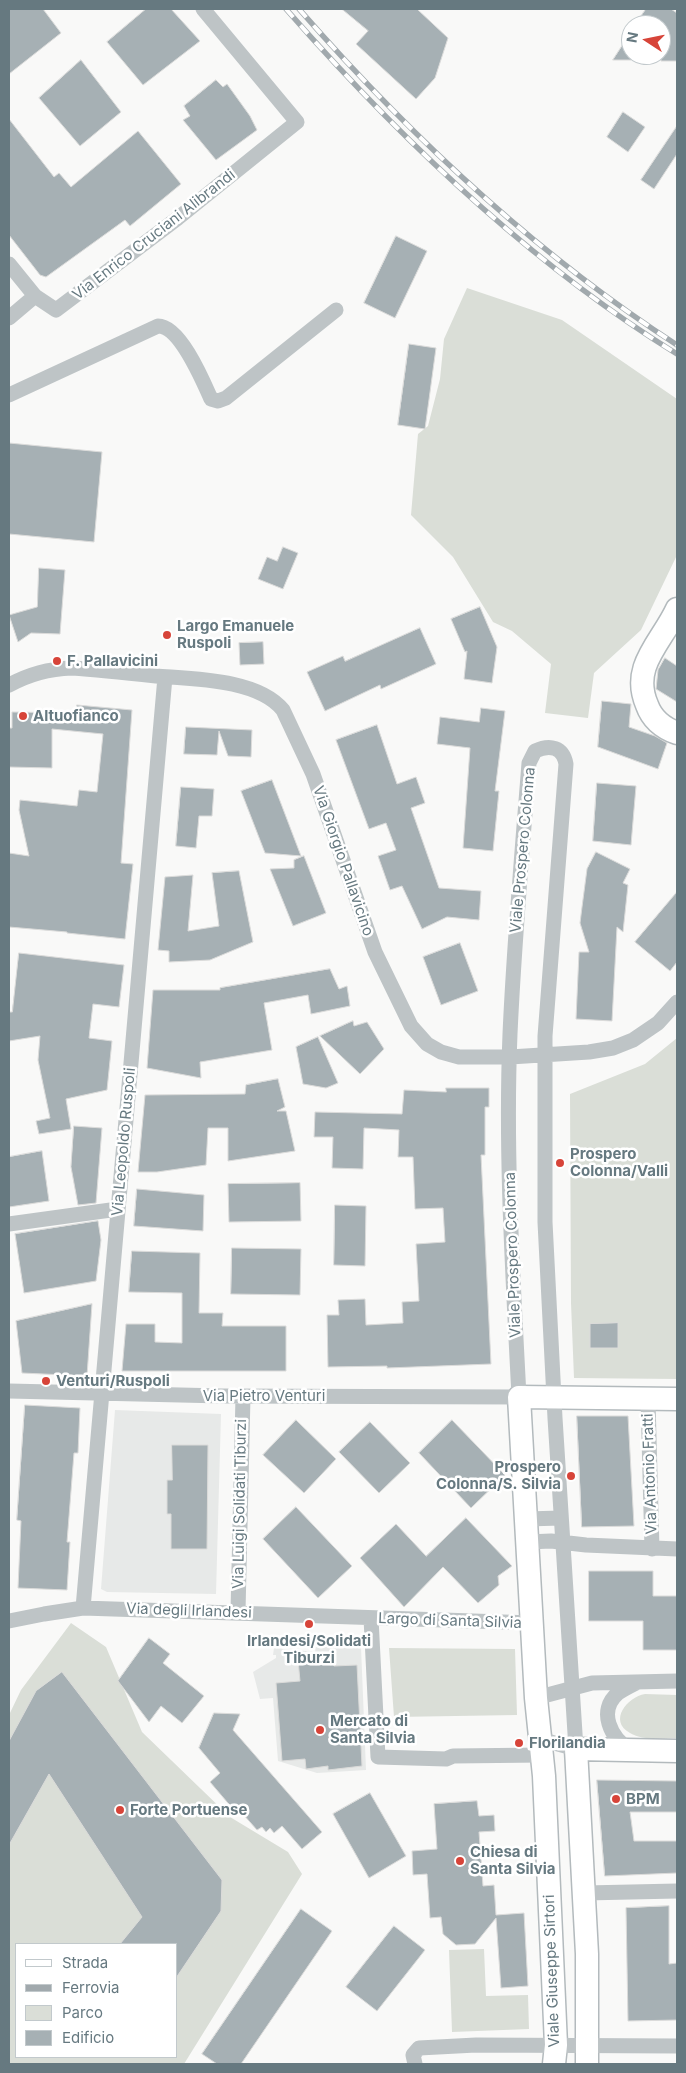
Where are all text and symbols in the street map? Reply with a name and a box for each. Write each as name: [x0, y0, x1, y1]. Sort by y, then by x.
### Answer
north arrow: [621, 15, 671, 65]
text: N: [622, 30, 641, 44]
street label: Via Enrico Cruciani Alibrandi: [69, 166, 239, 304]
place label: Largo Emanuele Ruspoli: [177, 617, 294, 652]
marker: Largo Emanuele Ruspoli: [161, 629, 173, 641]
place label: F. Pallavicini: [67, 652, 158, 670]
marker: F. Pallavicini: [51, 655, 63, 667]
place label: Altuofianco: [33, 707, 119, 725]
marker: Altuofianco: [17, 710, 29, 722]
street label: Viale Prospero Colonna: [507, 766, 539, 934]
street label: Via Giorgio Pallavicino: [309, 784, 377, 938]
street label: Via Leopoldo Ruspoli: [109, 1067, 139, 1217]
place label: Prospero Colonna/Valli: [570, 1145, 668, 1180]
marker: Prospero Colonna/Valli: [554, 1157, 566, 1169]
street label: Viale Prospero Colonna: [501, 1172, 525, 1338]
place label: Venturi/Ruspoli: [56, 1372, 170, 1390]
marker: Venturi/Ruspoli: [40, 1375, 52, 1387]
street label: Via Pietro Venturi: [203, 1387, 325, 1405]
street label: Via Antonio Fratti: [639, 1413, 661, 1535]
street label: Via Luigi Solidati Tiburzi: [230, 1419, 250, 1589]
place label: Prospero Colonna/S. Silvia: [436, 1458, 561, 1493]
marker: Prospero Colonna/S. Silvia: [565, 1470, 577, 1482]
street label: Via degli Irlandesi: [126, 1600, 252, 1622]
street label: Largo di Santa Silvia: [378, 1609, 522, 1633]
marker: Irlandesi/Solidati Tiburzi: [303, 1618, 315, 1630]
place label: Irlandesi/Solidati Tiburzi: [247, 1632, 371, 1667]
place label: Mercato di Santa Silvia: [330, 1712, 416, 1747]
marker: Mercato di Santa Silvia: [314, 1724, 326, 1736]
place label: Florilandia: [529, 1734, 606, 1752]
marker: Florilandia: [513, 1737, 525, 1749]
place label: BPM: [626, 1790, 660, 1808]
marker: BPM: [610, 1793, 622, 1805]
place label: Forte Portuense: [130, 1801, 247, 1819]
marker: Forte Portuense: [114, 1804, 126, 1816]
place label: Chiesa di Santa Silvia: [470, 1843, 556, 1878]
marker: Chiesa di Santa Silvia: [454, 1855, 466, 1867]
street label: Viale Giuseppe Sirtori: [540, 1894, 564, 2048]
legend: [15, 1943, 178, 2058]
text: Strada: [62, 1953, 108, 1972]
text: Ferrovia: [62, 1978, 119, 1997]
text: Parco: [62, 2003, 103, 2022]
text: Edificio: [62, 2028, 114, 2047]

